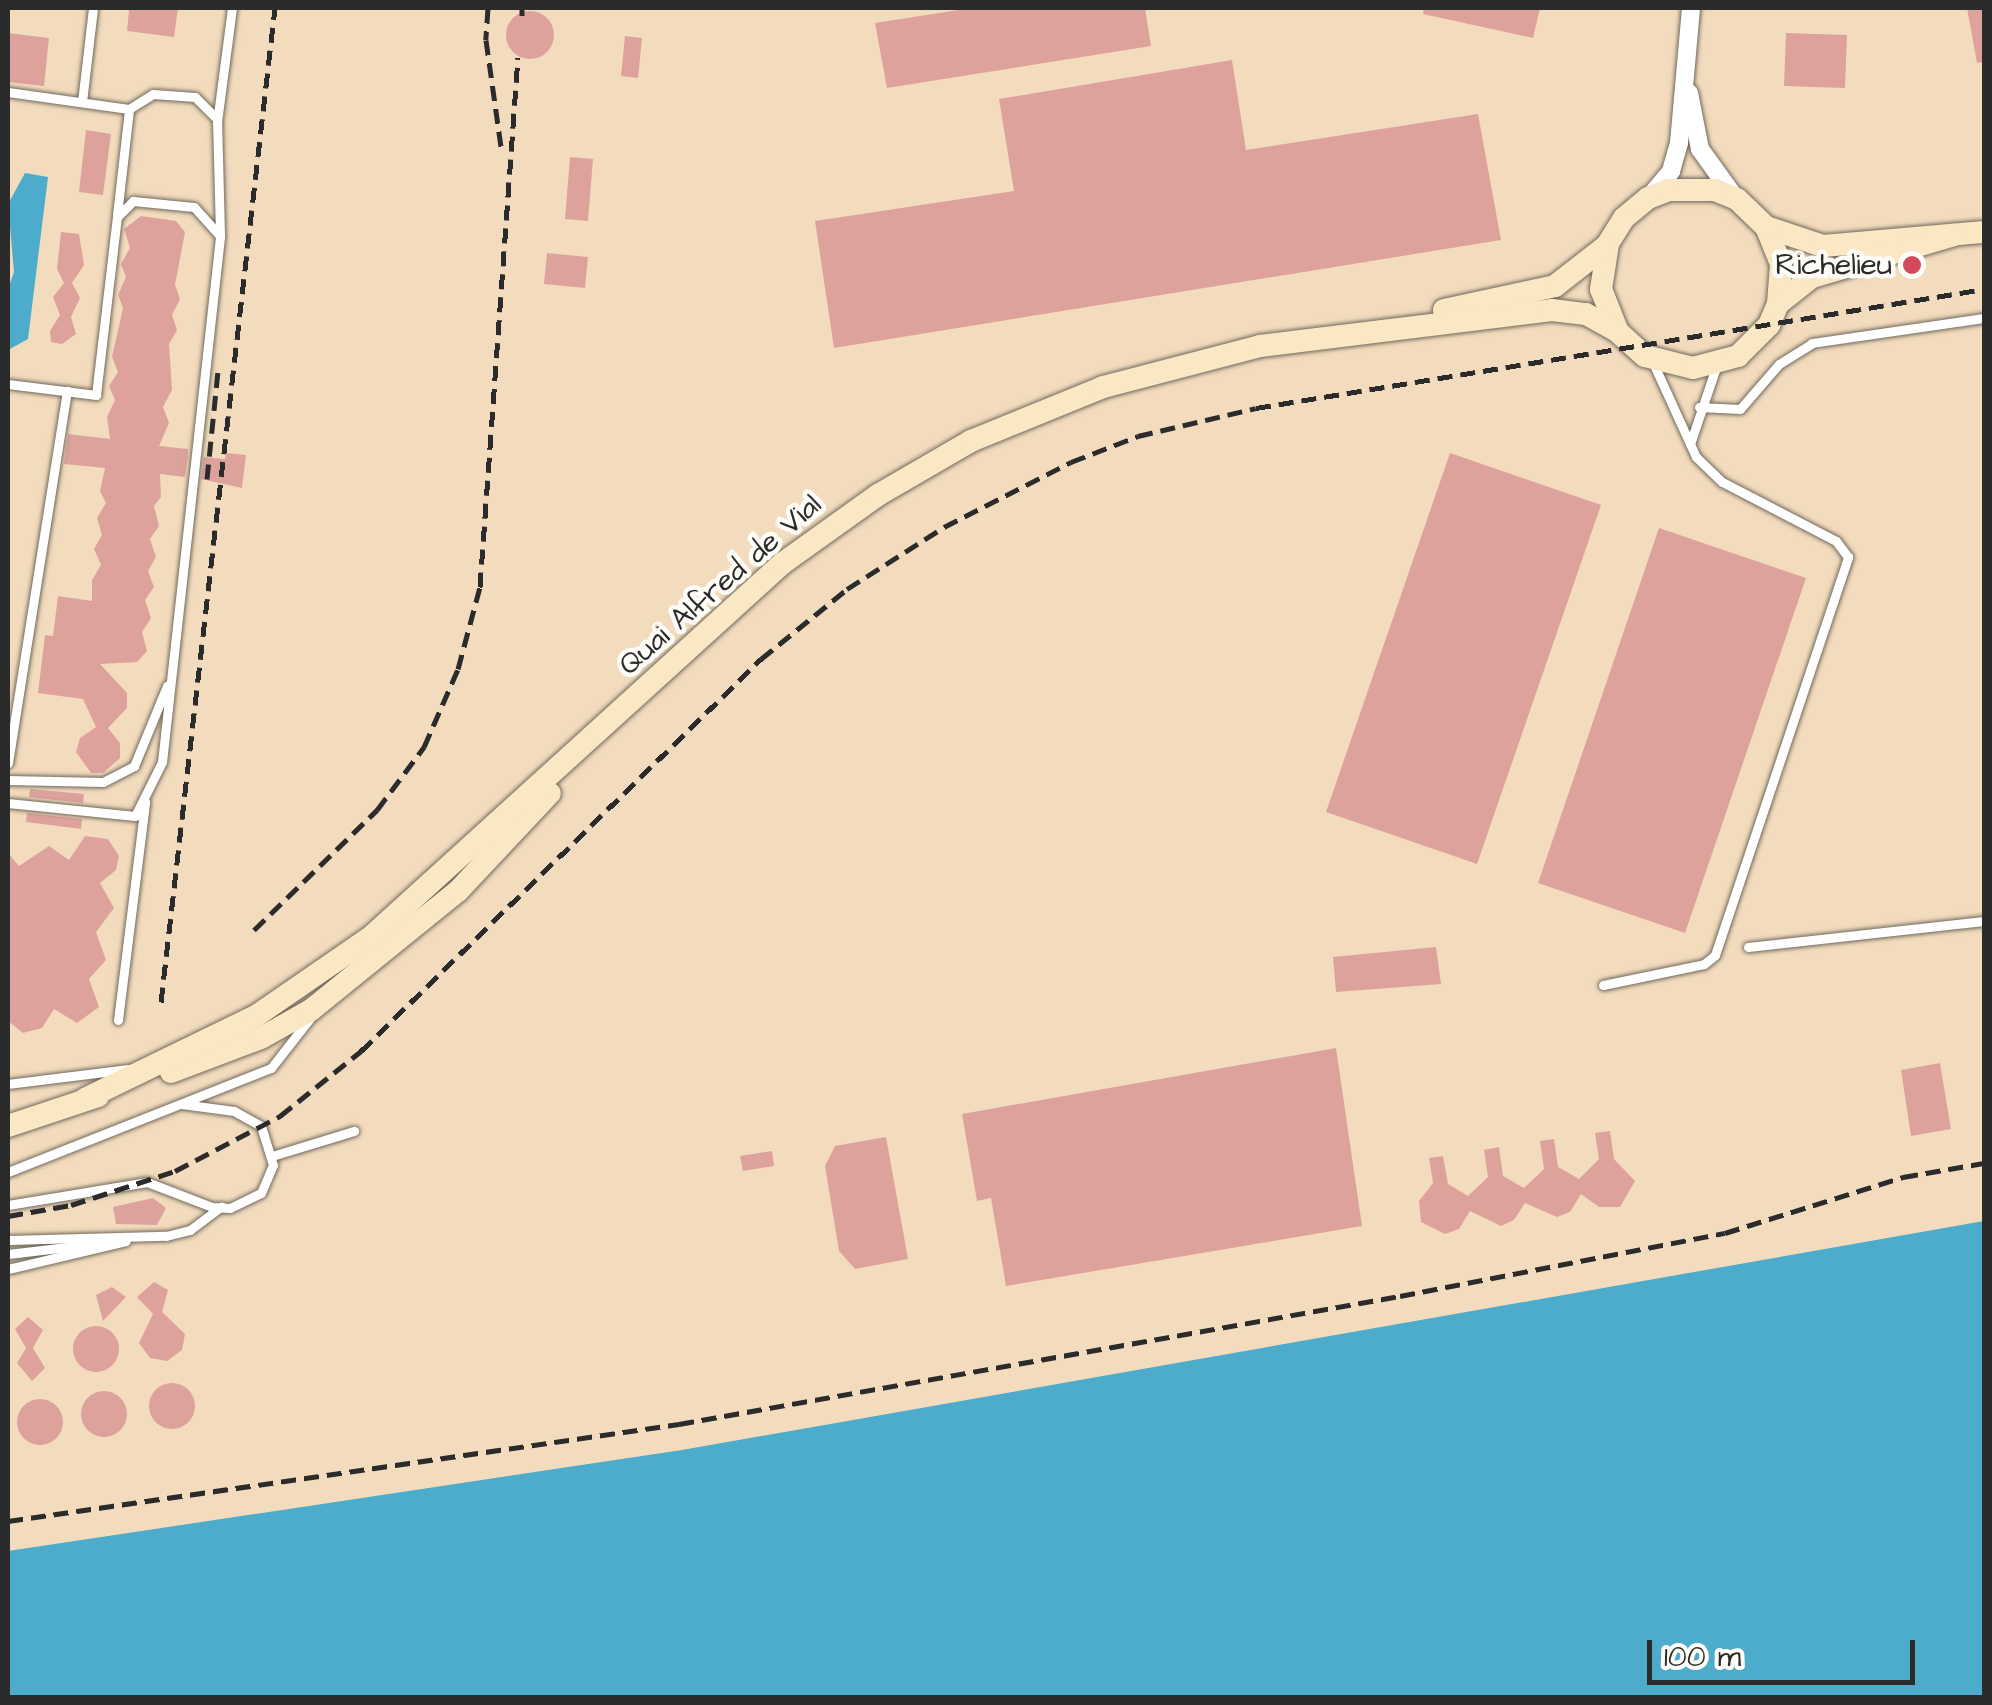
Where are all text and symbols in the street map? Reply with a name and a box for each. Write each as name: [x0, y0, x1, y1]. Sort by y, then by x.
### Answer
place label: Richelieu: [1775, 247, 1892, 283]
marker: Richelieu: [1901, 254, 1923, 276]
street label: Quai Alfred de Vial: [611, 487, 829, 683]
scale bar: [1652, 1620, 1920, 1682]
text: 100 m: [1664, 1636, 1741, 1678]

